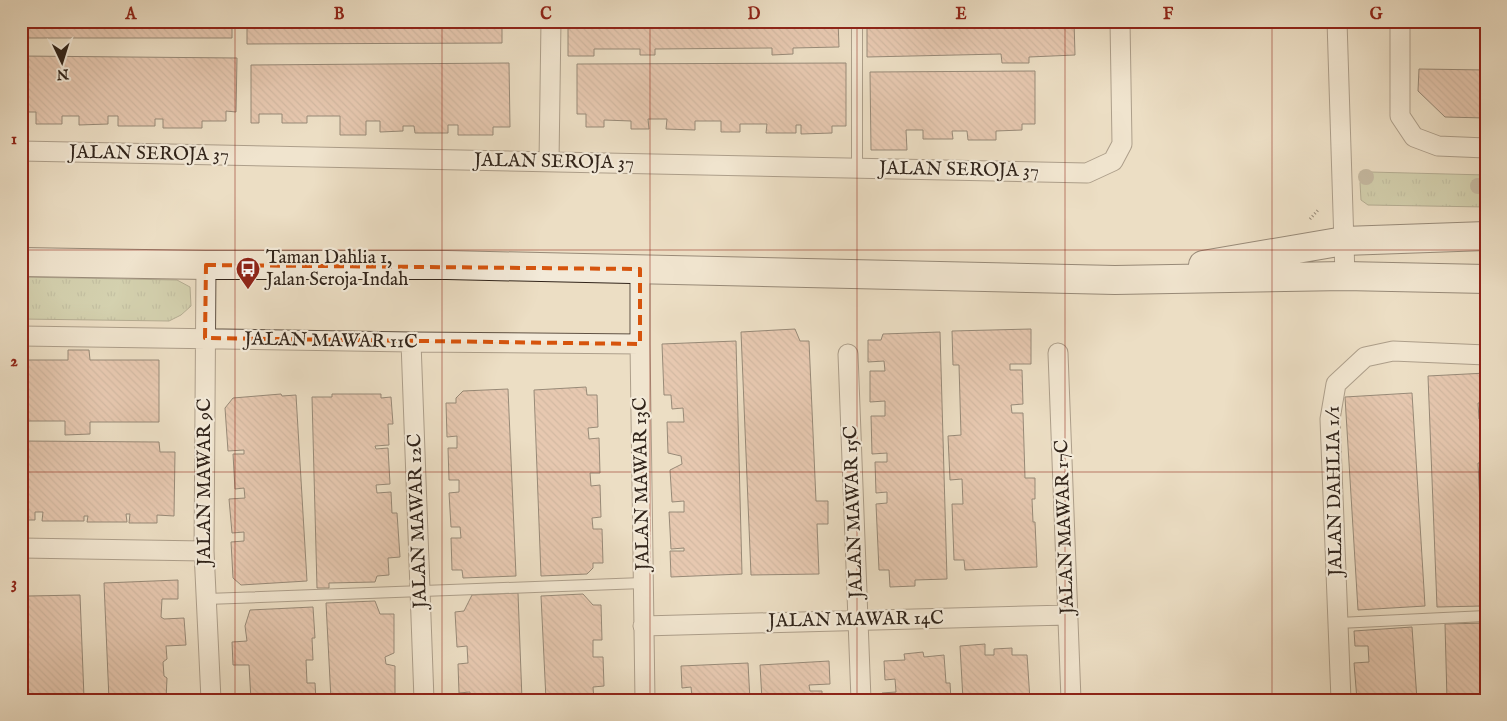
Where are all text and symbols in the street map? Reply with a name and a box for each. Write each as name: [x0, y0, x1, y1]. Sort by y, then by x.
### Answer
text: A: [125, 5, 138, 25]
text: B: [334, 5, 345, 25]
text: C: [540, 5, 552, 25]
text: D: [748, 5, 761, 25]
text: E: [955, 5, 967, 25]
text: F: [1163, 5, 1174, 25]
text: G: [1370, 5, 1383, 25]
north arrow: [38, 38, 88, 88]
text: N: [56, 65, 71, 83]
text: 1: [11, 130, 17, 150]
street label: JALAN SEROJA 37: [67, 141, 229, 167]
street label: JALAN SEROJA 37: [472, 149, 634, 175]
street label: JALAN SEROJA 37: [877, 157, 1039, 183]
place label: Taman Dahlia 1, Jalan Seroja Indah: [264, 246, 408, 292]
bus stop icon: Taman Dahlia 1, Jalan Seroja Indah: [235, 256, 261, 290]
street label: JALAN MAWAR 11C: [242, 327, 418, 355]
text: 2: [10, 352, 18, 372]
street label: JALAN MAWAR 13C: [628, 397, 656, 573]
street label: JALAN MAWAR 9C: [193, 398, 217, 568]
street label: JALAN DAHLIA 1/1: [1322, 406, 1349, 578]
street label: JALAN MAWAR 15C: [839, 425, 869, 601]
street label: JALAN MAWAR 12C: [403, 433, 433, 611]
street label: JALAN MAWAR 17C: [1050, 439, 1080, 617]
text: 3: [11, 574, 17, 594]
street label: JALAN MAWAR 14C: [766, 606, 944, 634]

